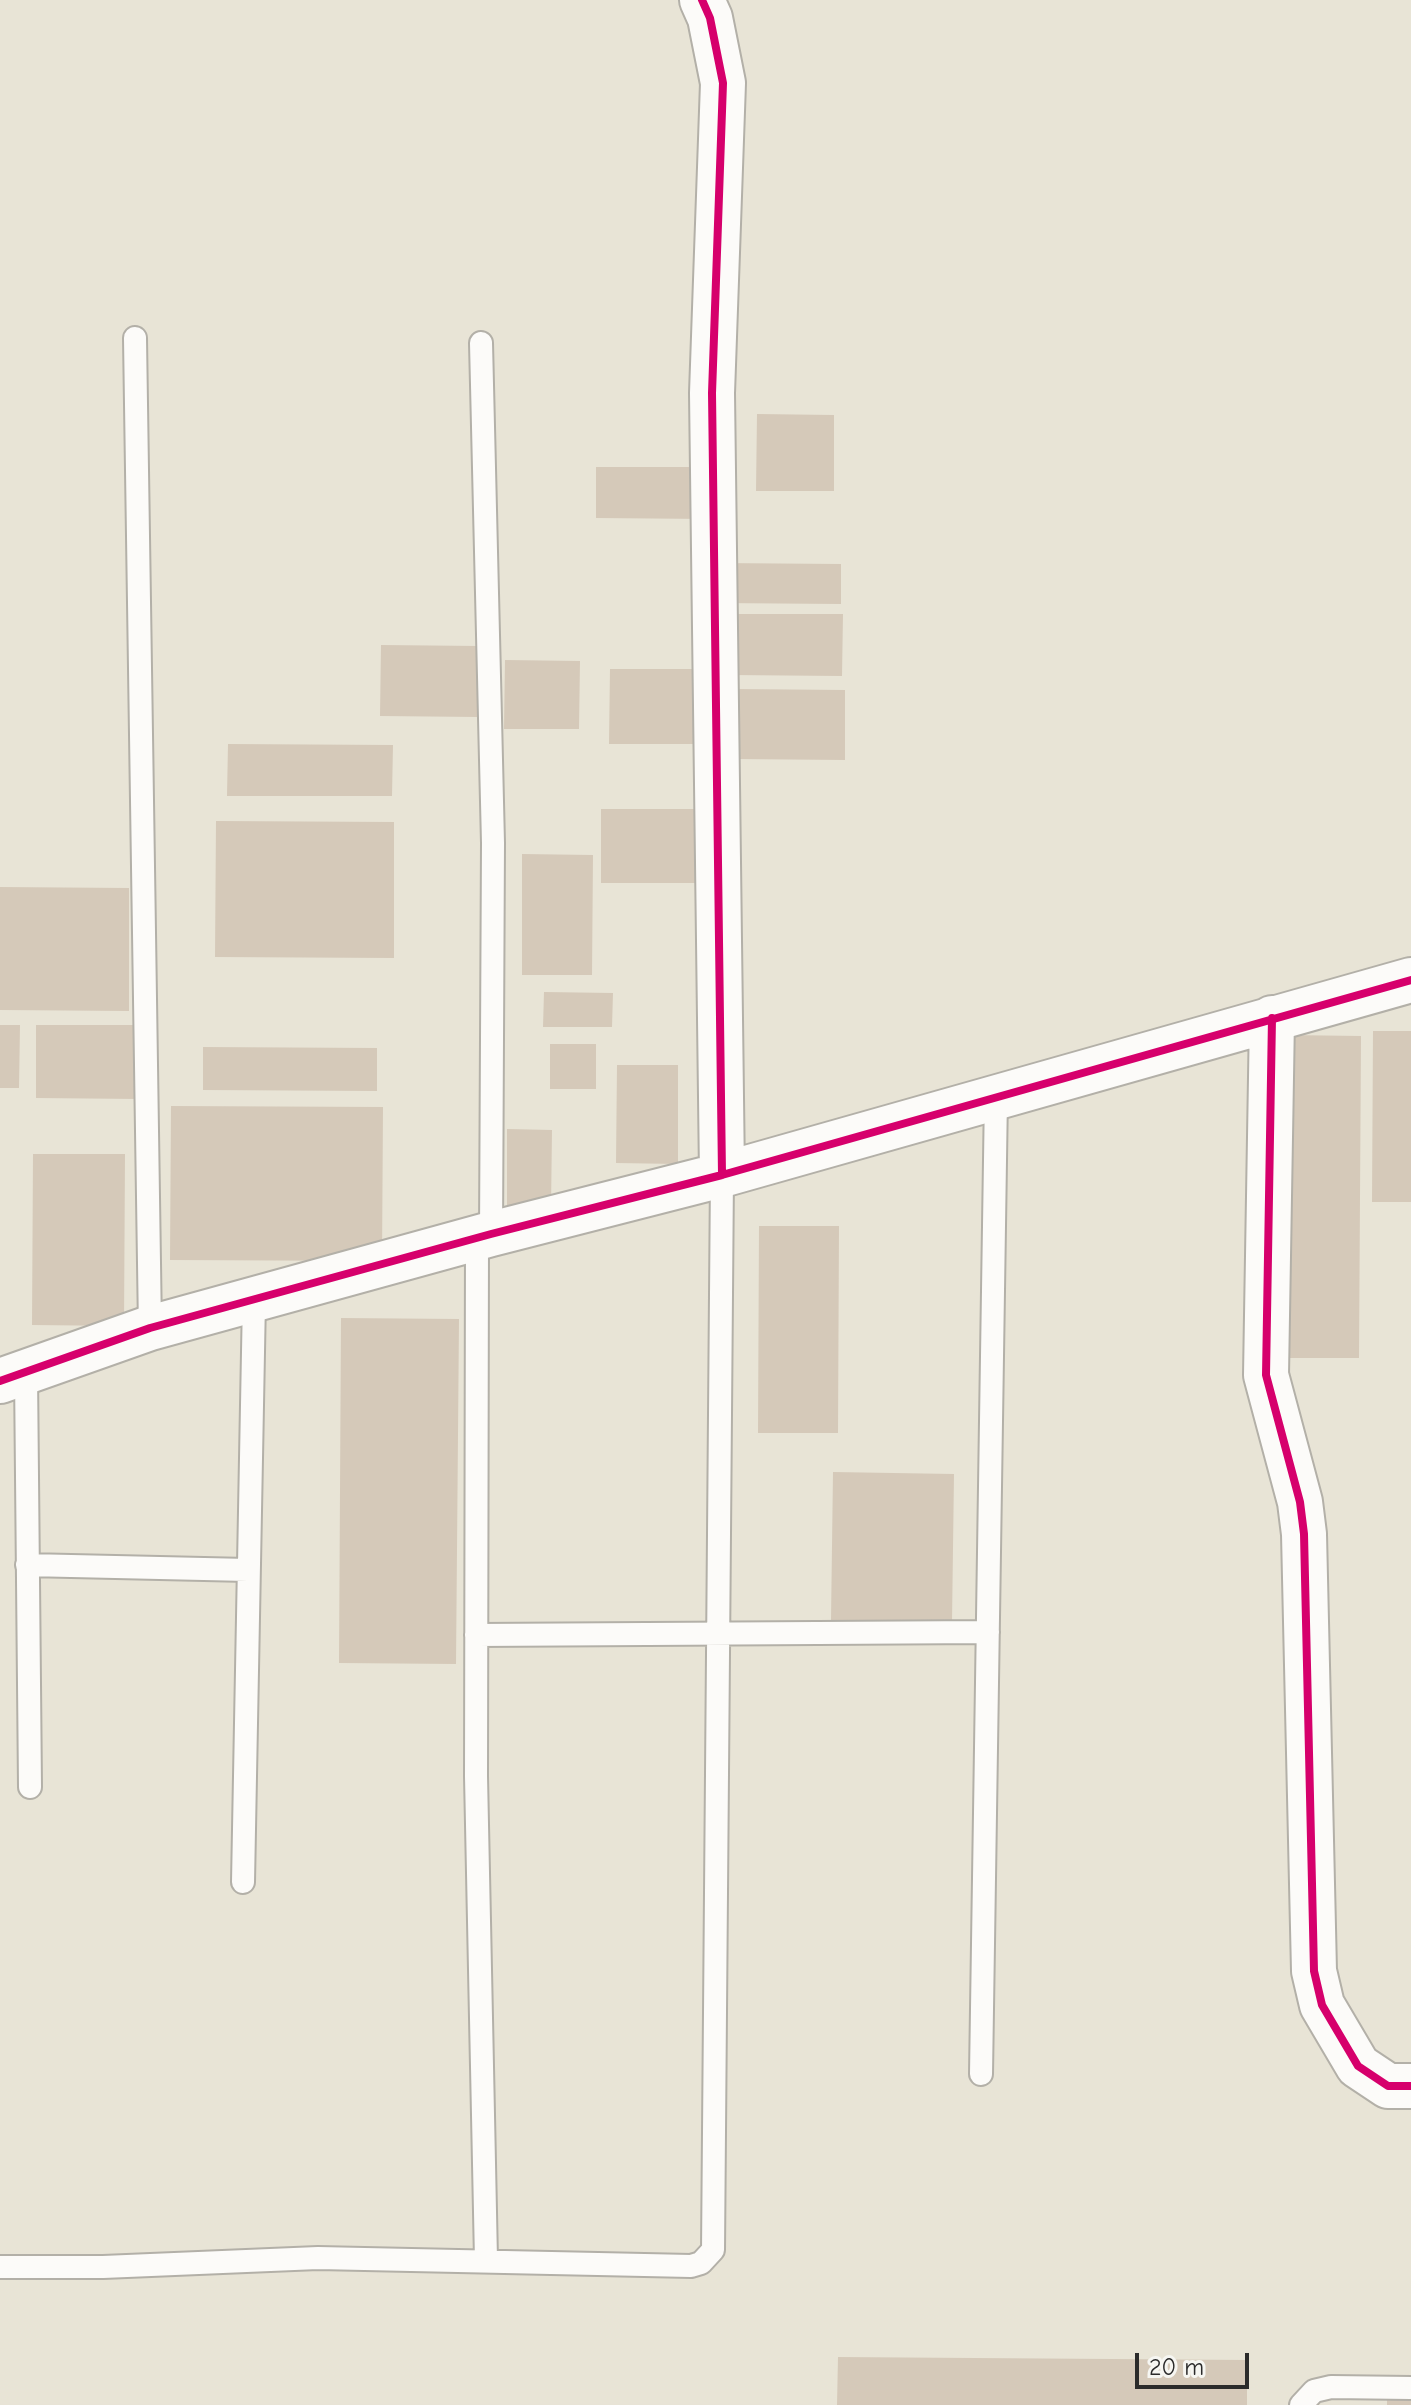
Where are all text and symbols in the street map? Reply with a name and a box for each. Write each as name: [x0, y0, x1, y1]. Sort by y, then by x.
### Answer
scale bar: [1139, 2337, 1253, 2387]
text: 20 m: [1149, 2353, 1204, 2381]

